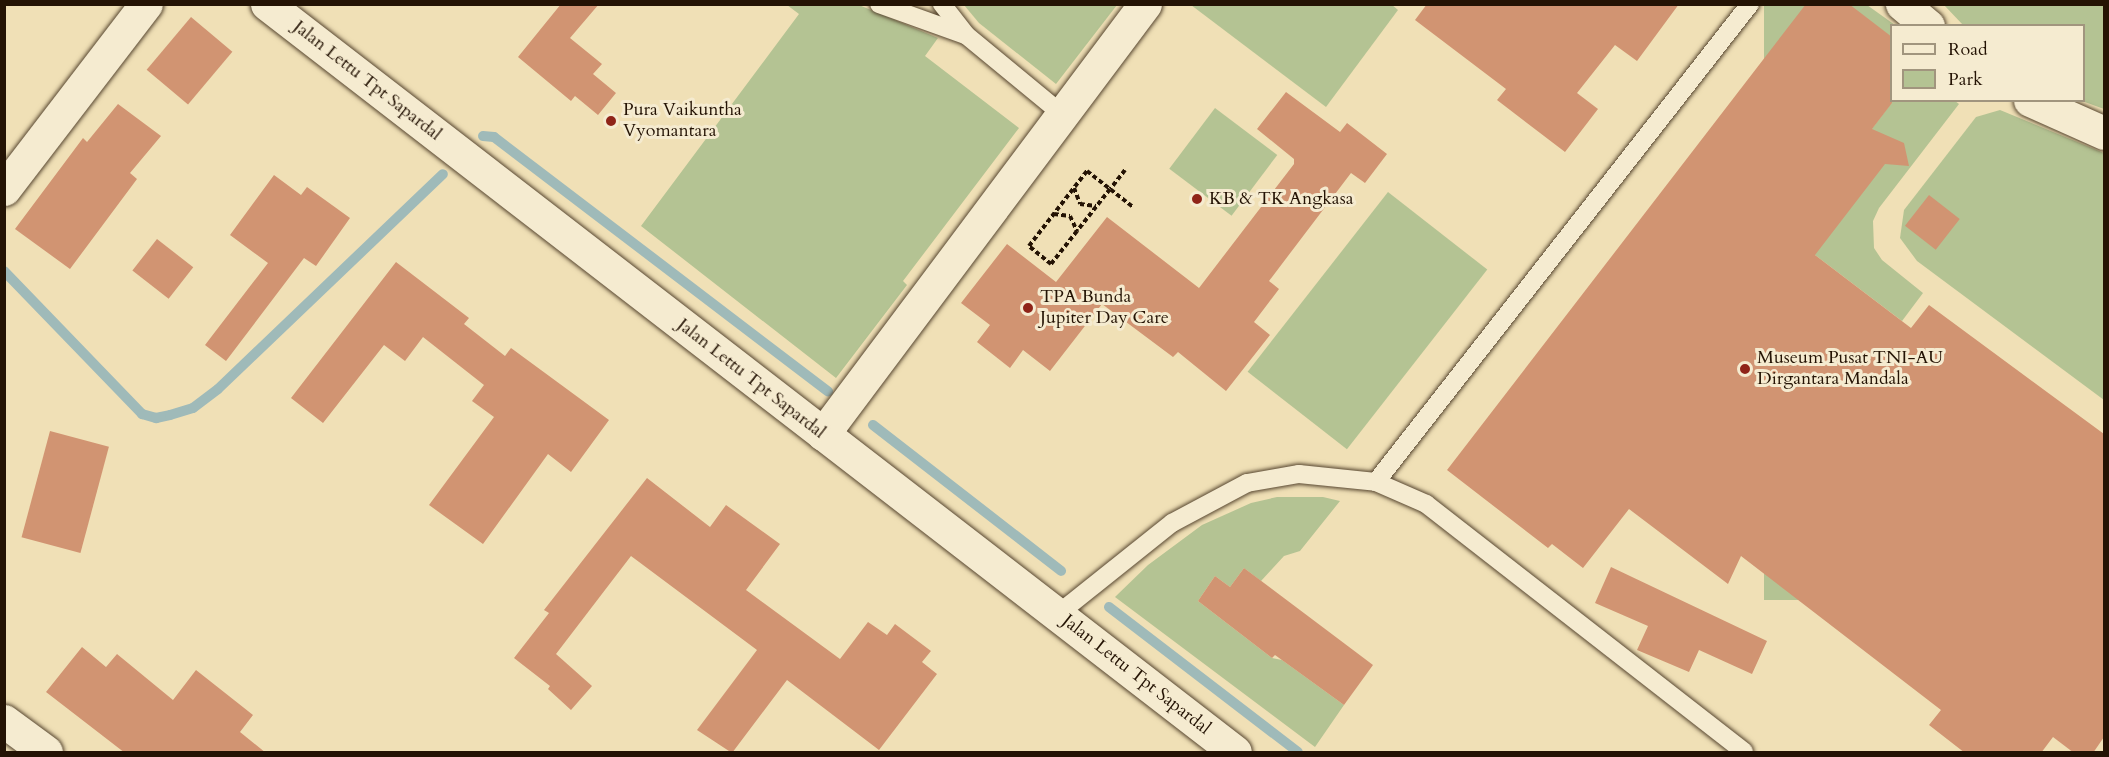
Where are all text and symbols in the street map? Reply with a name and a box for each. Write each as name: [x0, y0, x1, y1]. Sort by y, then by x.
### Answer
street label: Jalan Lettu Tpt Sapardal: [288, 16, 446, 146]
legend: [1890, 24, 2085, 102]
text: Road: [1948, 37, 1988, 62]
text: Park: [1948, 67, 1983, 92]
place label: Pura Vaikuntha Vyomantara: [623, 100, 742, 142]
marker: Pura Vaikuntha Vyomantara: [604, 114, 618, 128]
place label: KB & TK Angkasa: [1209, 188, 1353, 210]
marker: KB & TK Angkasa: [1190, 192, 1204, 206]
place label: TPA Bunda Jupiter Day Care: [1040, 287, 1169, 330]
marker: TPA Bunda Jupiter Day Care: [1021, 301, 1035, 315]
street label: Jalan Lettu Tpt Sapardal: [672, 314, 830, 444]
place label: Museum Pusat TNI-AU Dirgantara Mandala: [1757, 348, 1943, 391]
marker: Museum Pusat TNI-AU Dirgantara Mandala: [1738, 362, 1752, 376]
street label: Jalan Lettu Tpt Sapardal: [1057, 610, 1215, 740]

